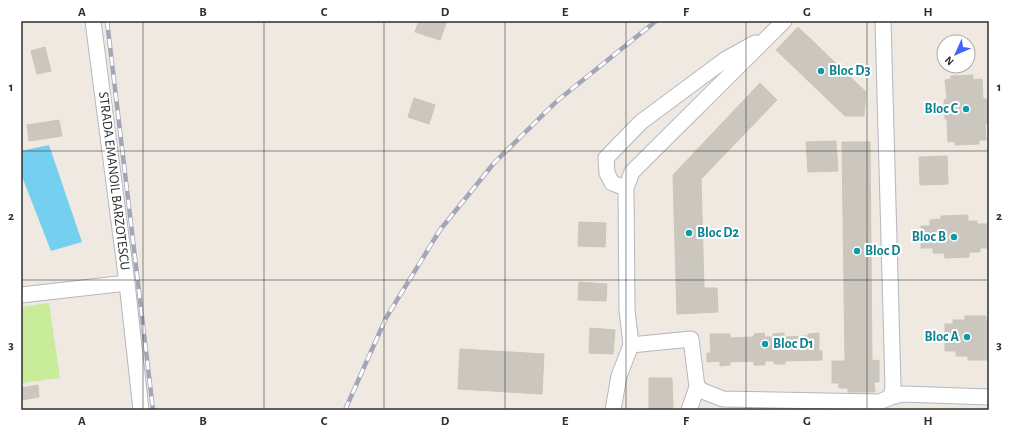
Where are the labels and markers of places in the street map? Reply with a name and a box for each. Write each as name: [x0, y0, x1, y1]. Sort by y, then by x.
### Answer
place label: Bloc D3: [829, 64, 870, 78]
marker: Bloc D3: [816, 66, 826, 76]
place label: Bloc C: [925, 102, 959, 116]
marker: Bloc C: [961, 104, 971, 114]
place label: Bloc D2: [697, 226, 739, 240]
marker: Bloc D2: [684, 228, 694, 238]
place label: Bloc B: [912, 230, 946, 244]
marker: Bloc B: [949, 232, 959, 242]
place label: Bloc D: [865, 244, 900, 258]
marker: Bloc D: [852, 246, 862, 256]
place label: Bloc A: [924, 330, 960, 344]
marker: Bloc A: [962, 332, 972, 342]
place label: Bloc D1: [773, 337, 813, 351]
marker: Bloc D1: [760, 339, 770, 349]

